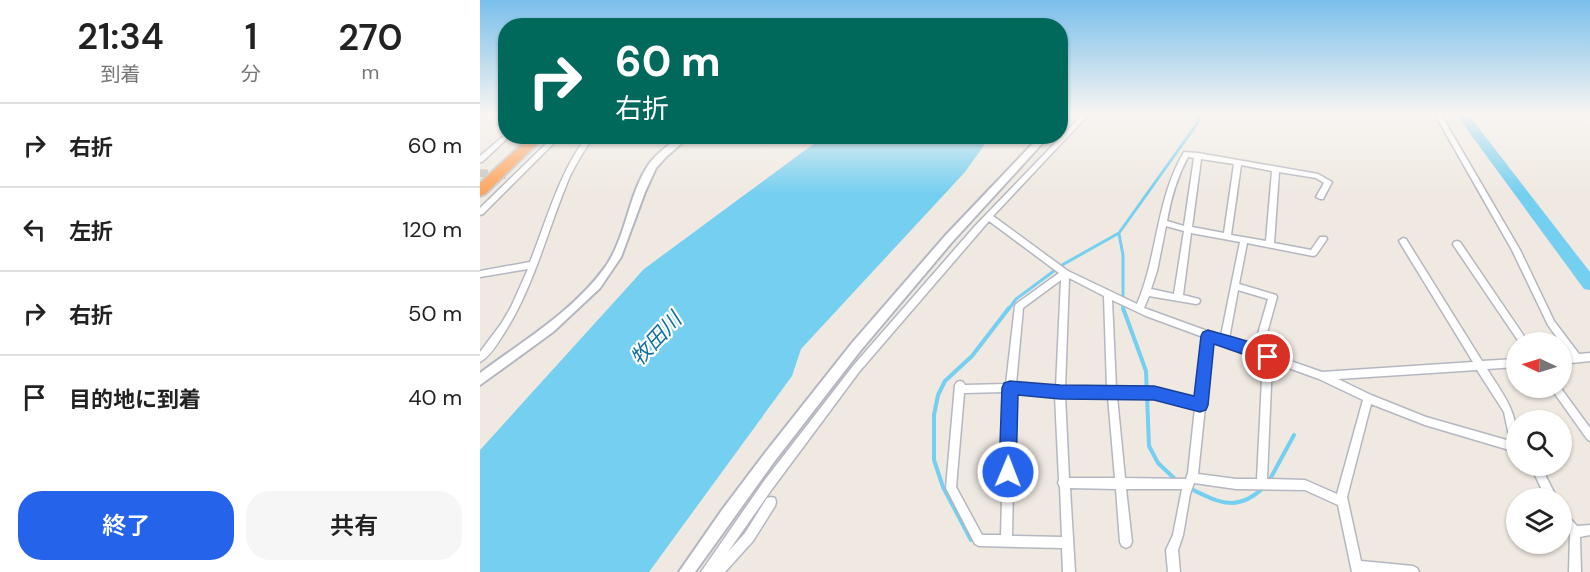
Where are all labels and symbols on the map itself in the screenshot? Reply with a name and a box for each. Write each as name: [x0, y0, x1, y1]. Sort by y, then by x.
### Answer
water label: 牧田川: [624, 305, 689, 372]
pin: [1242, 331, 1293, 382]
north arrow: [1506, 332, 1572, 398]
position arrow: [976, 440, 1040, 504]

